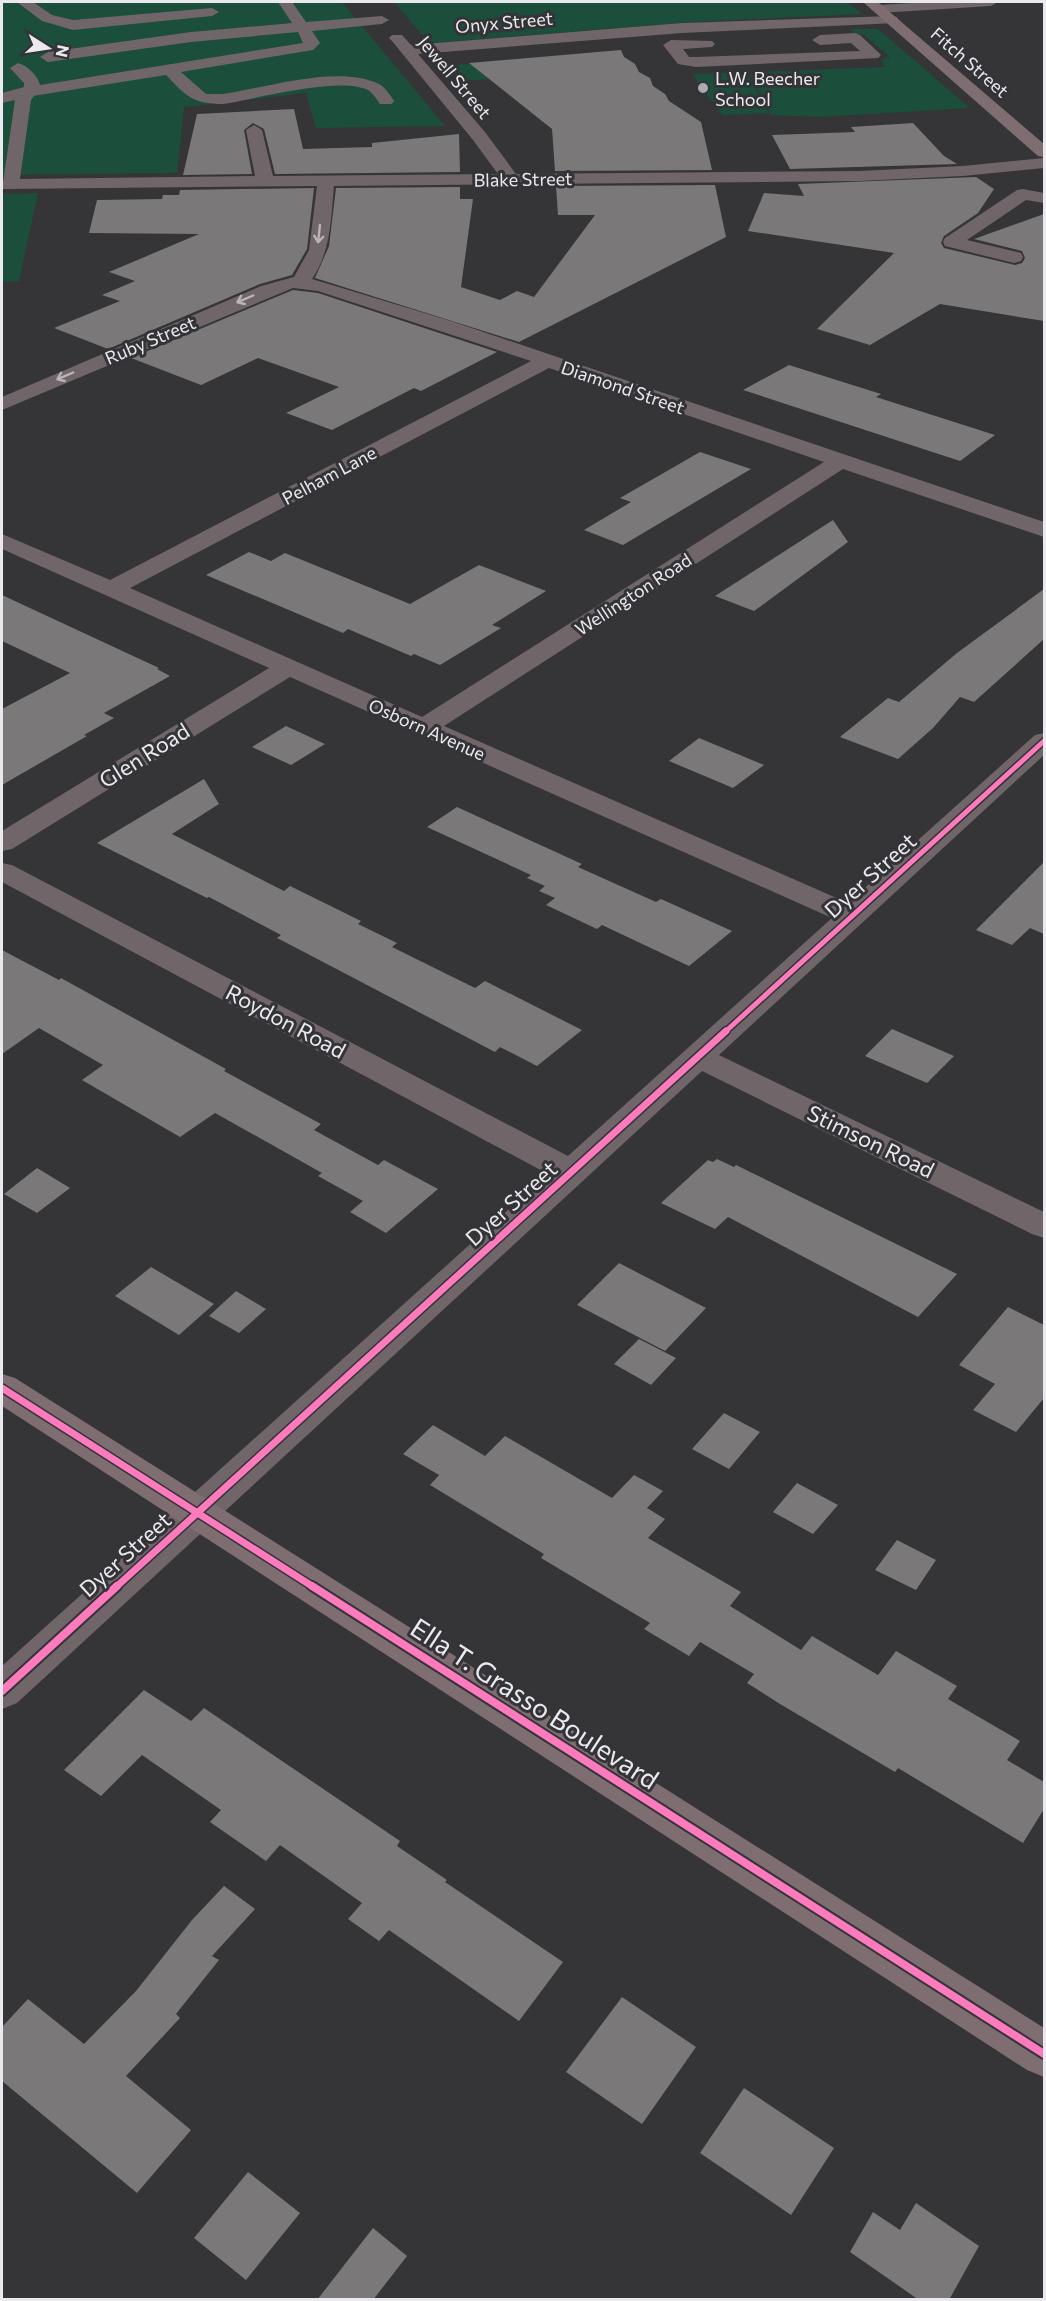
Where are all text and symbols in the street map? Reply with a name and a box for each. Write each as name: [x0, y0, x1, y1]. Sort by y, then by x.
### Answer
street label: Onyx Street: [454, 7, 554, 37]
north arrow: [18, 18, 78, 78]
street label: Fitch Street: [927, 22, 1013, 102]
street label: Jewell Street: [414, 31, 496, 123]
text: N: [53, 43, 74, 59]
place label: L.W. Beecher School: [715, 67, 820, 110]
marker: L.W. Beecher School: [696, 81, 710, 95]
street label: Blake Street: [473, 167, 573, 191]
one-way arrow: [314, 223, 325, 243]
one-way arrow: [236, 294, 254, 305]
street label: Ruby Street: [101, 311, 199, 369]
street label: Diamond Street: [559, 356, 687, 418]
one-way arrow: [57, 371, 75, 382]
street label: Pelham Lane: [278, 441, 380, 509]
street label: Wellington Road: [571, 548, 695, 640]
street label: Osborn Avenue: [365, 693, 489, 765]
street label: Glen Road: [94, 717, 194, 793]
street label: Dyer Street: [819, 827, 921, 923]
street label: Roydon Road: [221, 978, 351, 1064]
street label: Stimson Road: [803, 1099, 939, 1183]
street label: Dyer Street: [460, 1155, 562, 1251]
street label: Dyer Street: [74, 1506, 176, 1602]
street label: Ella T. Grasso Boulevard: [405, 1610, 665, 1796]

